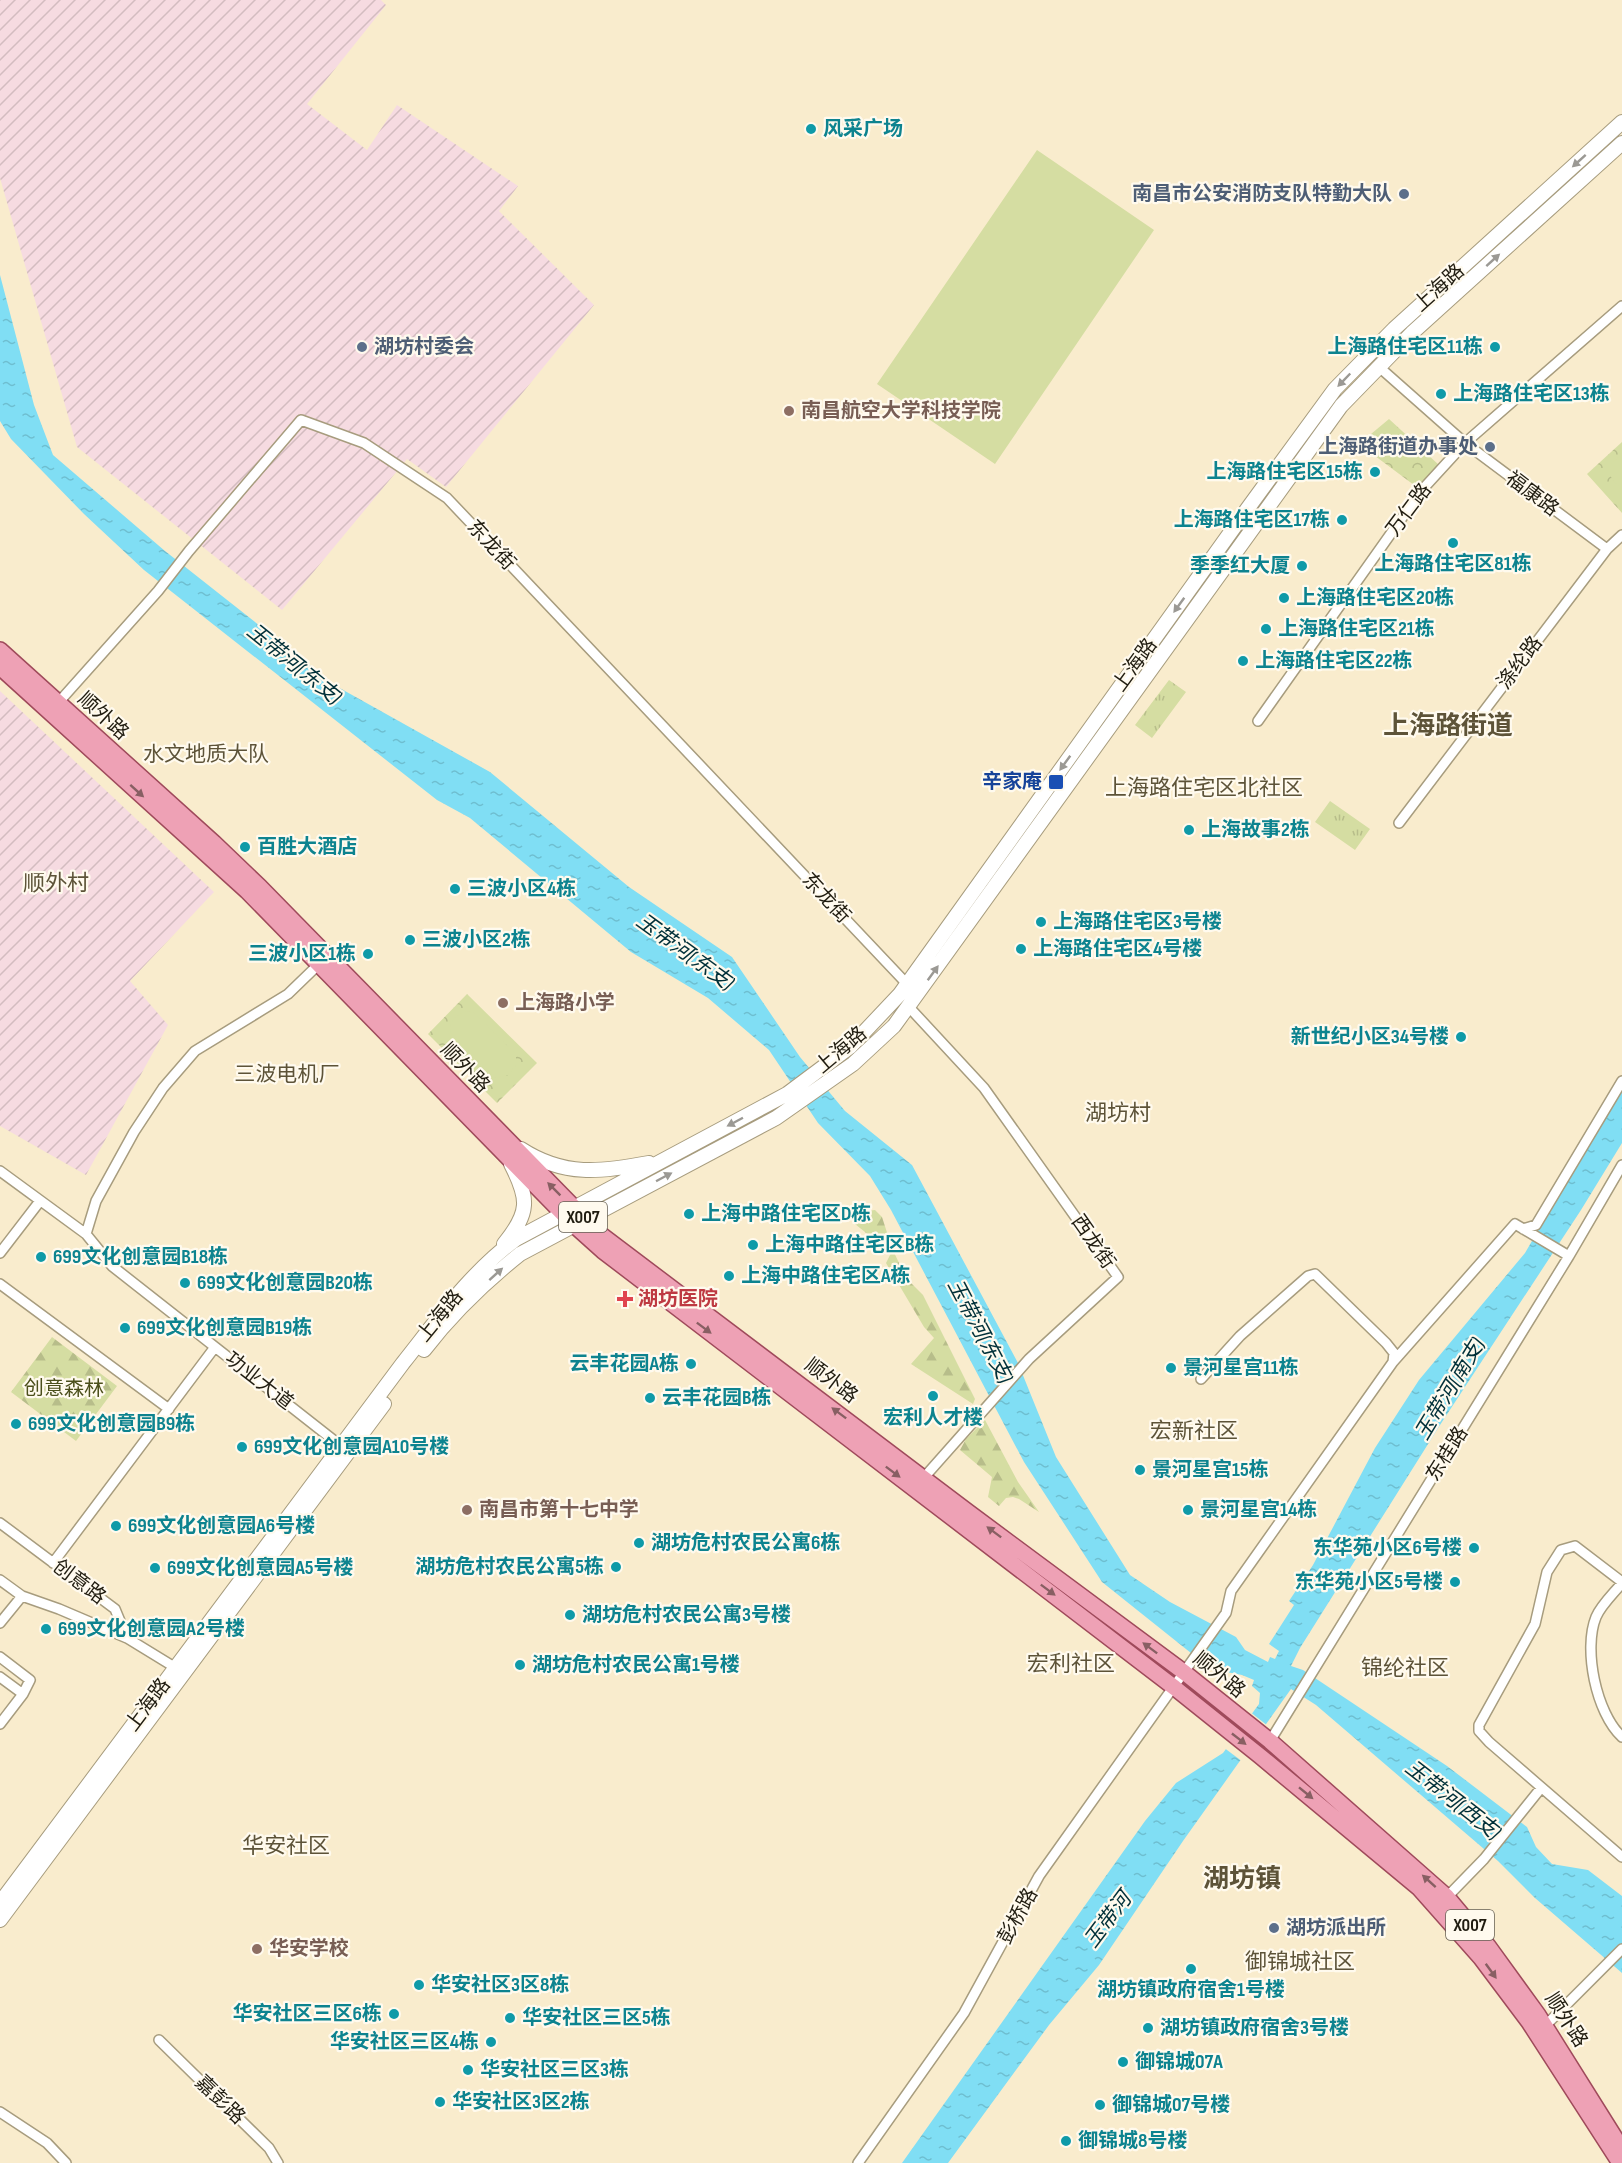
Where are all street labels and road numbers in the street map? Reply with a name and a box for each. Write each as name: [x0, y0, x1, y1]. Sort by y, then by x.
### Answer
street label: 上海路: [1409, 259, 1469, 317]
street label: 福康路: [1501, 466, 1563, 522]
street label: 万仁路: [1381, 479, 1437, 541]
street label: 东龙街: [462, 515, 520, 575]
street label: 涤纶路: [1492, 632, 1548, 694]
street label: 上海路: [1108, 634, 1162, 696]
street label: 顺外路: [73, 687, 133, 745]
street label: 东龙街: [797, 868, 855, 928]
street label: 上海路: [810, 1022, 872, 1078]
street label: 顺外路: [436, 1038, 494, 1098]
road number: X007: [559, 1202, 607, 1232]
street label: 西龙街: [1066, 1211, 1120, 1273]
street label: 上海路: [412, 1285, 468, 1347]
street label: 功业大道: [220, 1347, 298, 1415]
street label: 顺外路: [800, 1353, 862, 1409]
street label: 东桂路: [1421, 1422, 1473, 1486]
street label: 创意路: [48, 1554, 110, 1610]
street label: 顺外路: [1188, 1647, 1250, 1703]
street label: 上海路: [120, 1674, 176, 1736]
street label: 彭桥路: [993, 1884, 1043, 1948]
road number: X007: [1446, 1910, 1494, 1940]
street label: 顺外路: [1540, 1988, 1592, 2052]
street label: 嘉彭路: [190, 2071, 250, 2129]

